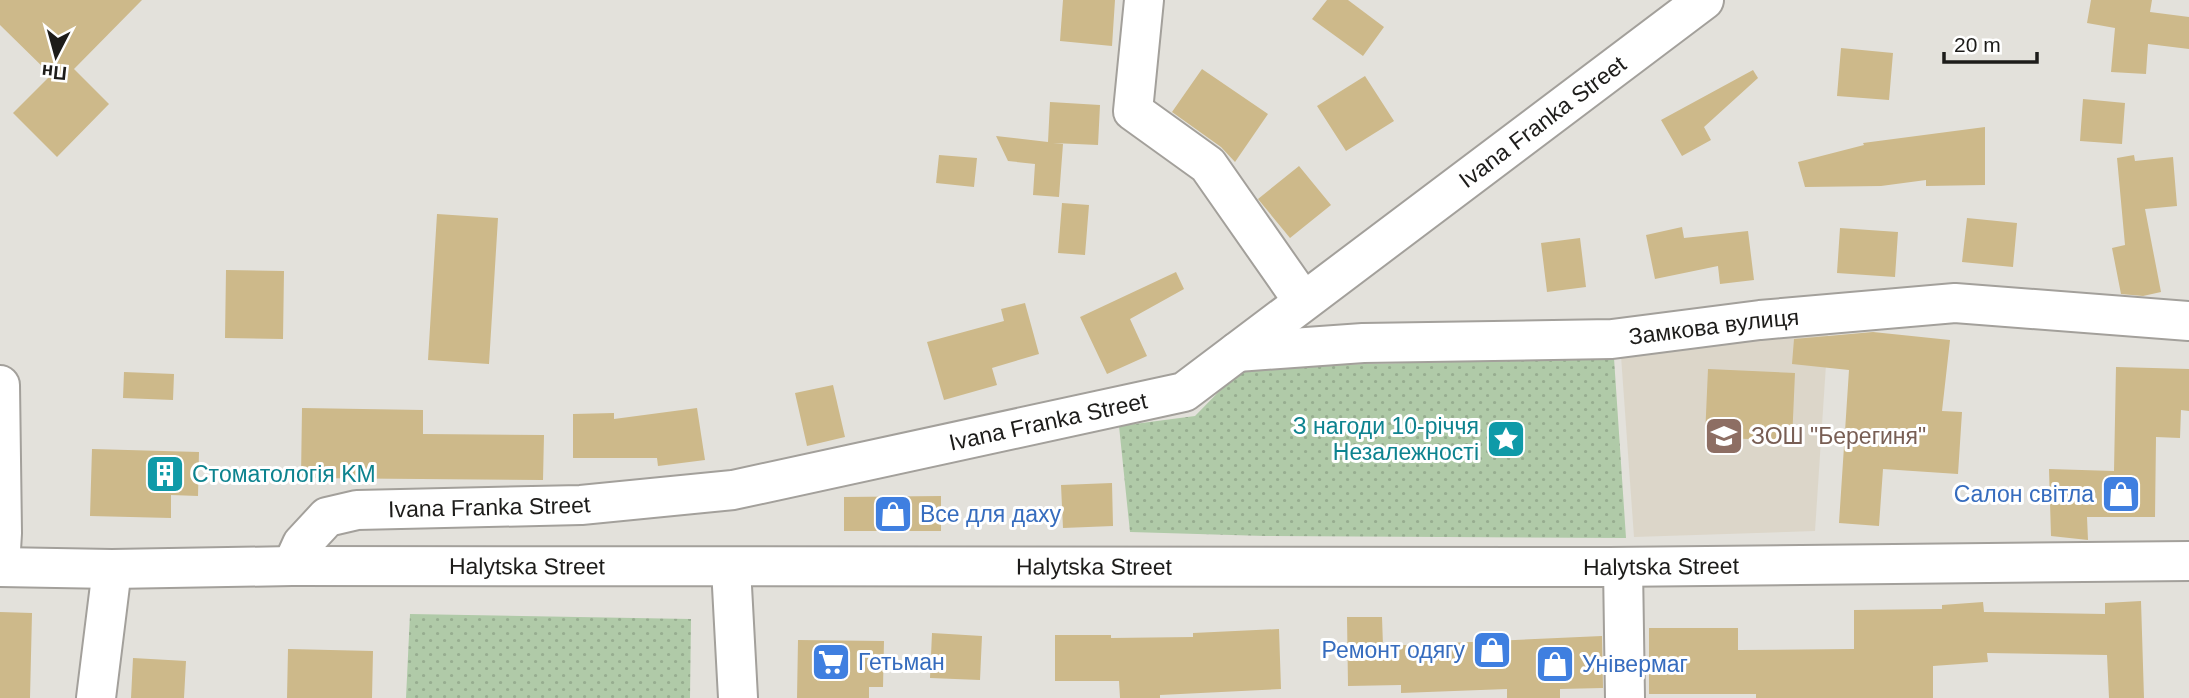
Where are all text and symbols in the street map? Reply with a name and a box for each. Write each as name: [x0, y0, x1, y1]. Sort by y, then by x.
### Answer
north arrow: [21, 21, 91, 91]
scale bar: [1944, 21, 2037, 65]
text: 20 m: [1954, 33, 2001, 56]
street label: Ivana Franka Street: [1454, 50, 1631, 193]
text: Пн: [41, 61, 68, 84]
street label: Замкова вулиця: [1627, 304, 1800, 350]
street label: Ivana Franka Street: [947, 387, 1150, 456]
place label: З нагоди 10-річчя Незалежності: [1293, 413, 1479, 465]
school or university icon: ЗОШ "Берегиня": [1703, 415, 1745, 457]
place icon: З нагоди 10-річчя Незалежності: [1485, 418, 1527, 460]
place label: ЗОШ "Берегиня": [1751, 423, 1926, 449]
building icon: Стоматологія KM: [144, 453, 186, 495]
place label: Стоматологія KM: [192, 461, 376, 487]
shop icon: Салон світла: [2100, 473, 2142, 515]
place label: Салон світла: [1954, 481, 2094, 507]
street label: Ivana Franka Street: [388, 491, 592, 522]
shop icon: Все для даху: [872, 493, 914, 535]
place label: Все для даху: [920, 501, 1061, 527]
street label: Halytska Street: [449, 553, 606, 579]
street label: Halytska Street: [1583, 553, 1740, 580]
street label: Halytska Street: [1016, 554, 1173, 580]
shop icon: Ремонт одягу: [1471, 629, 1513, 671]
place label: Ремонт одягу: [1322, 637, 1465, 663]
supermarket icon: Гетьман: [810, 641, 852, 683]
shop icon: Універмаг: [1534, 643, 1576, 685]
place label: Гетьман: [858, 649, 945, 675]
place label: Універмаг: [1582, 651, 1688, 677]

